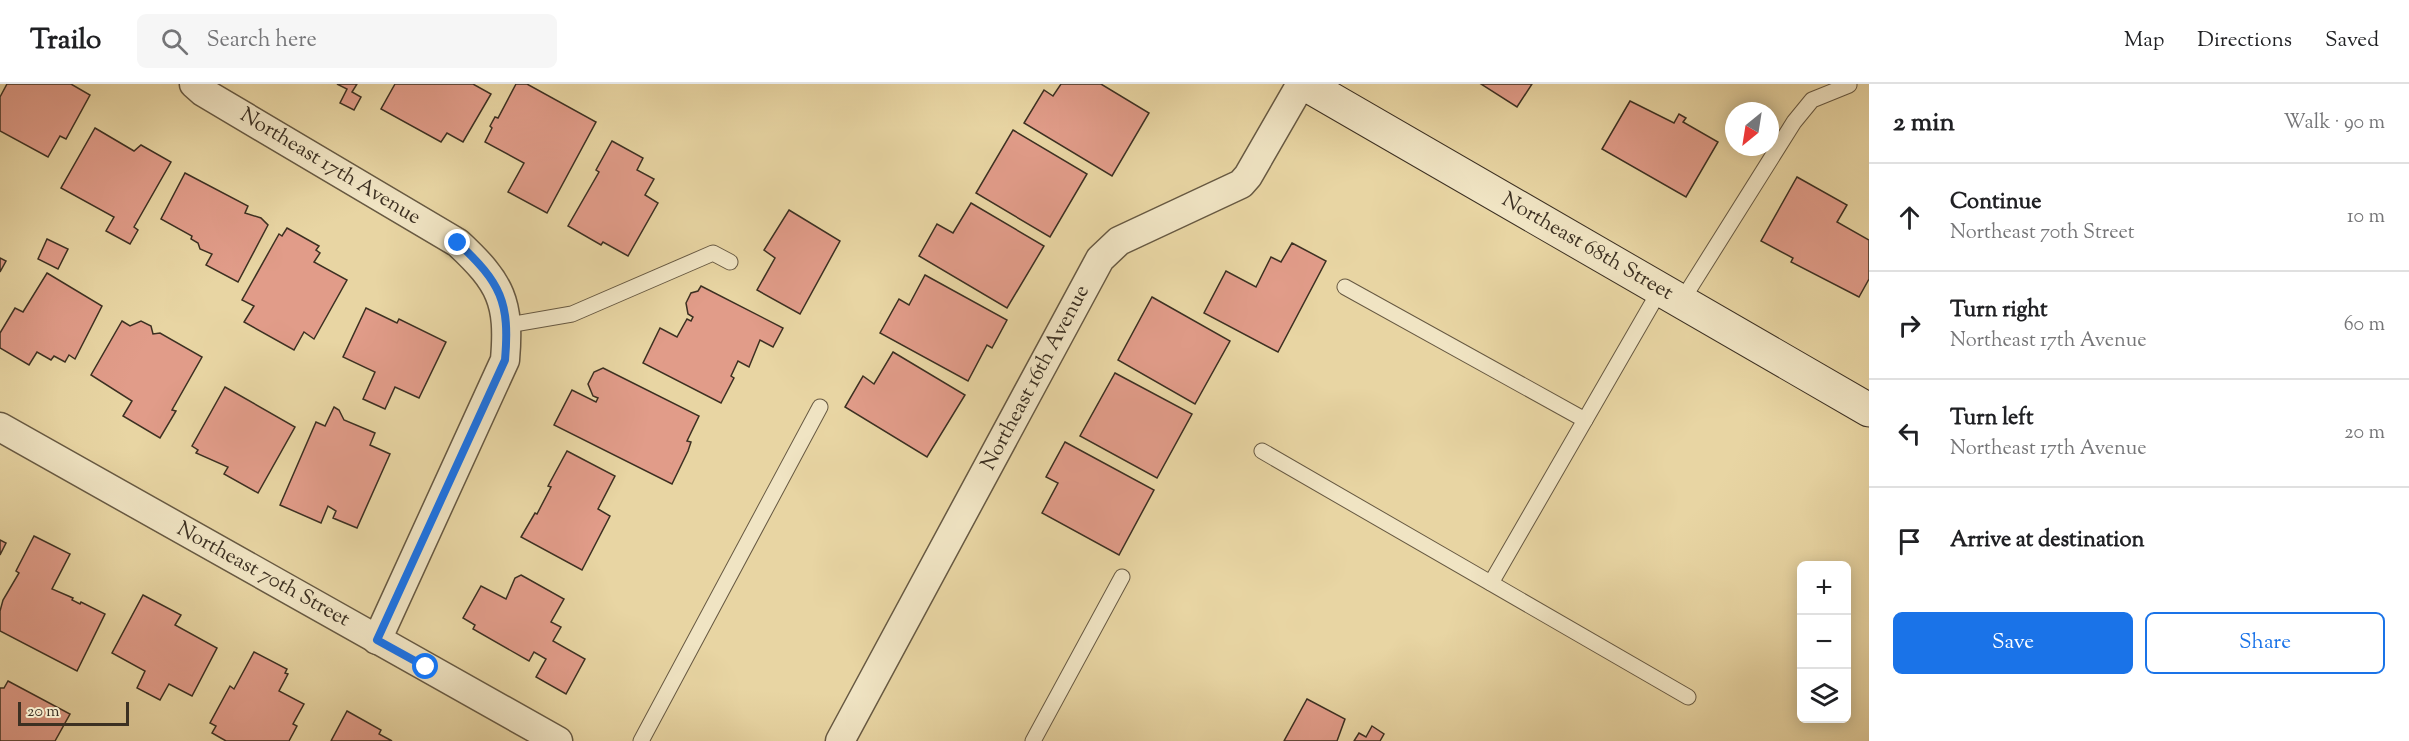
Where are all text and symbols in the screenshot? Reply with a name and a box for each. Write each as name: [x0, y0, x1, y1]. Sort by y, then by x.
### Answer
search box: [137, 14, 557, 68]
text: Trailo: [30, 21, 101, 61]
icon: search: [158, 25, 191, 58]
text: Search here: [206, 25, 317, 57]
text: Map: [2124, 26, 2164, 56]
text: Directions: [2197, 26, 2292, 56]
text: Saved: [2325, 26, 2379, 56]
street label: Northeast 17th Avenue: [234, 101, 426, 233]
north arrow: [1725, 102, 1779, 156]
text: 2 min: [1893, 105, 1955, 142]
text: Walk · 90 m: [2283, 109, 2385, 138]
street label: Northeast 68th Street: [1496, 186, 1678, 308]
text: Continue: [1950, 187, 2041, 219]
icon: ahead: [1893, 201, 1926, 234]
text: 10 m: [2347, 203, 2385, 232]
text: Northeast 70th Street: [1950, 219, 2135, 248]
route end: [444, 229, 470, 255]
street label: Northeast 16th Avenue: [974, 280, 1098, 476]
text: Turn right: [1950, 295, 2047, 327]
icon: right: [1893, 309, 1926, 342]
text: 60 m: [2344, 311, 2385, 340]
text: Northeast 17th Avenue: [1950, 327, 2146, 356]
text: Turn left: [1950, 403, 2033, 435]
icon: left: [1893, 417, 1926, 450]
text: 20 m: [2344, 419, 2385, 448]
text: Northeast 17th Avenue: [1950, 435, 2146, 464]
street label: Northeast 70th Street: [171, 515, 355, 635]
icon: arrive: [1893, 525, 1926, 558]
text: Arrive at destination: [1950, 525, 2145, 557]
map controls: [1797, 561, 1851, 723]
button: +: [1797, 561, 1851, 615]
button: Save: [1893, 612, 2133, 674]
button: Share: [2145, 612, 2385, 674]
button: −: [1797, 615, 1851, 669]
route start: [412, 653, 438, 679]
button: layers: [1797, 669, 1851, 723]
scale bar: [18, 699, 129, 726]
text: 20 m: [27, 701, 60, 724]

